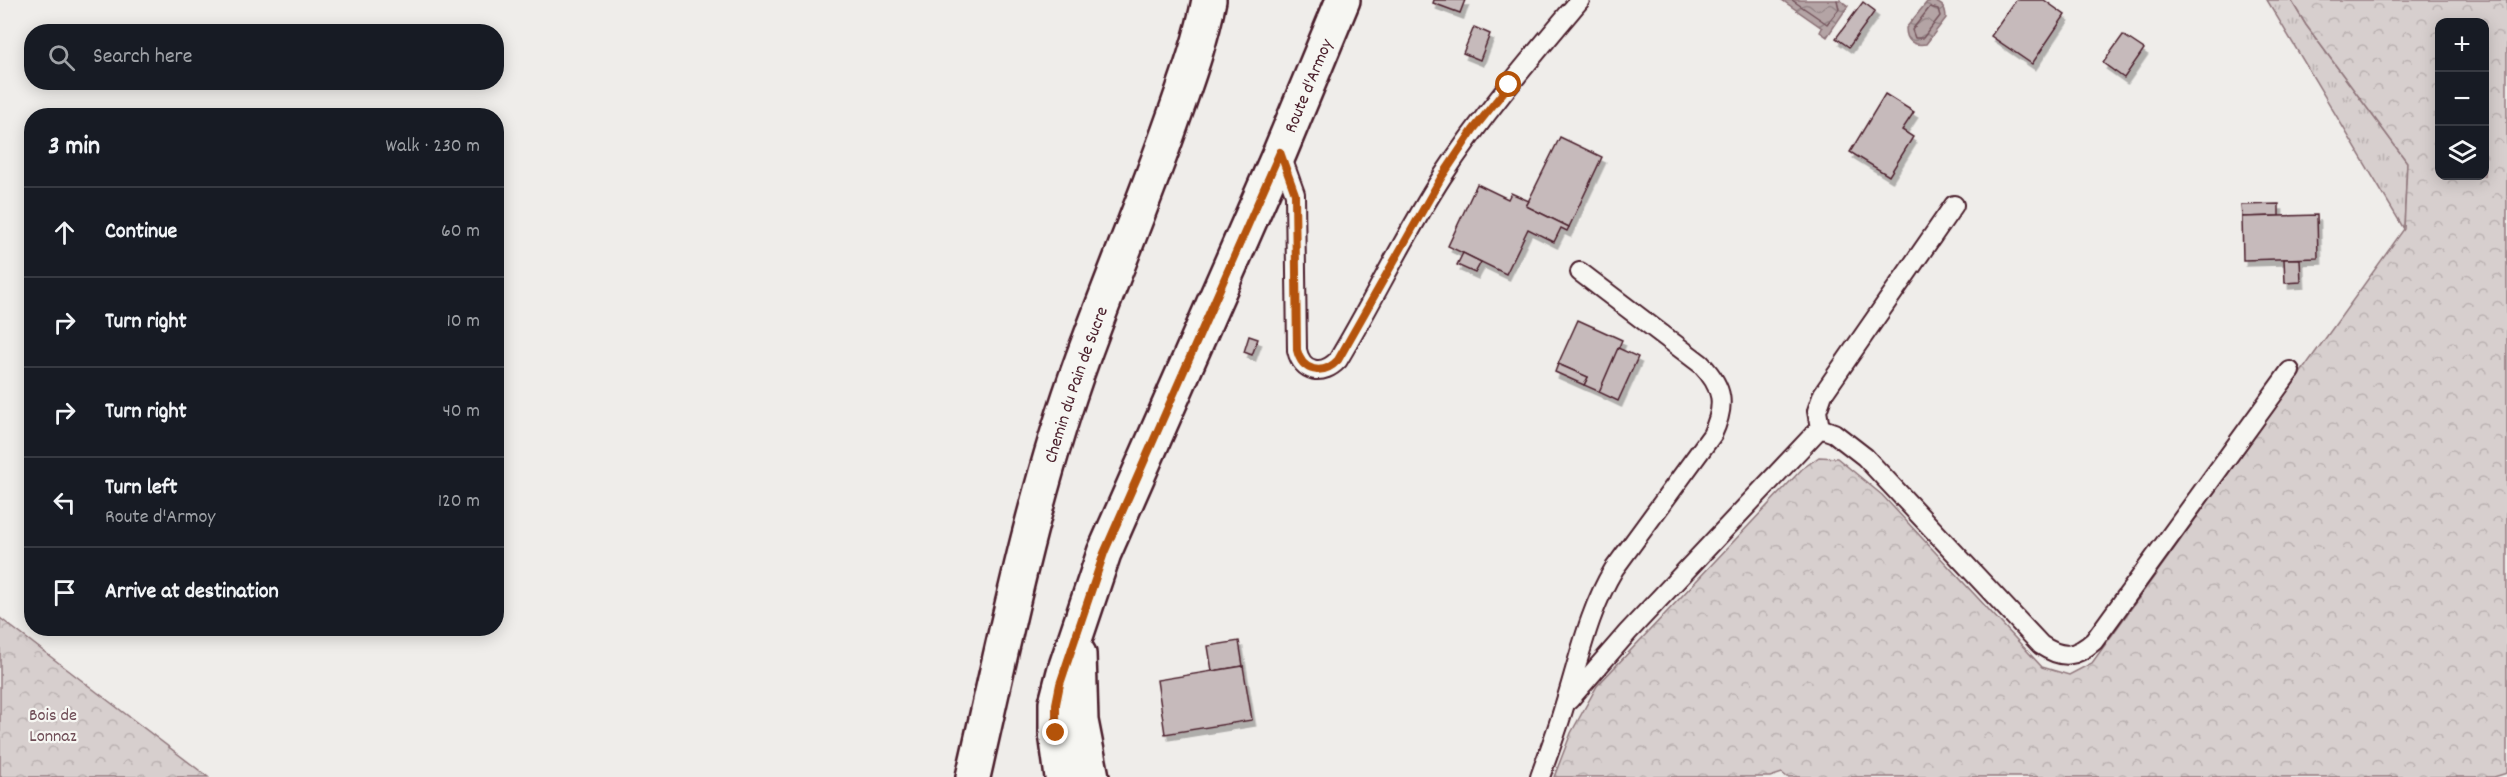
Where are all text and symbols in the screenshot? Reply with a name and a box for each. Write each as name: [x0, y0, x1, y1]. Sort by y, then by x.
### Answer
map controls: [2435, 18, 2489, 180]
button: +: [2435, 18, 2489, 72]
search box: [24, 24, 504, 90]
street label: Route d'Armoy: [1279, 35, 1341, 137]
icon: search: [45, 41, 78, 74]
text: Search here: [93, 42, 192, 73]
route start: [1495, 71, 1521, 97]
button: −: [2435, 72, 2489, 126]
button: layers: [2435, 126, 2489, 180]
text: 3 min: [48, 129, 100, 166]
text: Walk · 230 m: [386, 133, 480, 161]
icon: ahead: [48, 216, 81, 249]
text: Continue: [105, 217, 177, 248]
text: 60 m: [441, 218, 480, 246]
street label: Chemin du Pain de Sucre: [1039, 303, 1116, 466]
icon: right: [48, 306, 81, 339]
text: Turn right: [105, 307, 187, 338]
text: 10 m: [446, 308, 480, 336]
icon: right: [48, 396, 81, 429]
text: Turn right: [105, 397, 187, 428]
text: 40 m: [442, 398, 480, 426]
text: Turn left: [105, 473, 177, 504]
icon: left: [48, 486, 81, 519]
text: 120 m: [438, 488, 480, 516]
text: Route d'Armoy: [105, 504, 215, 532]
icon: arrive: [48, 576, 81, 609]
text: Arrive at destination: [105, 577, 279, 608]
park label: Bois de Lonnaz: [29, 704, 77, 750]
route end: [1042, 719, 1068, 745]

